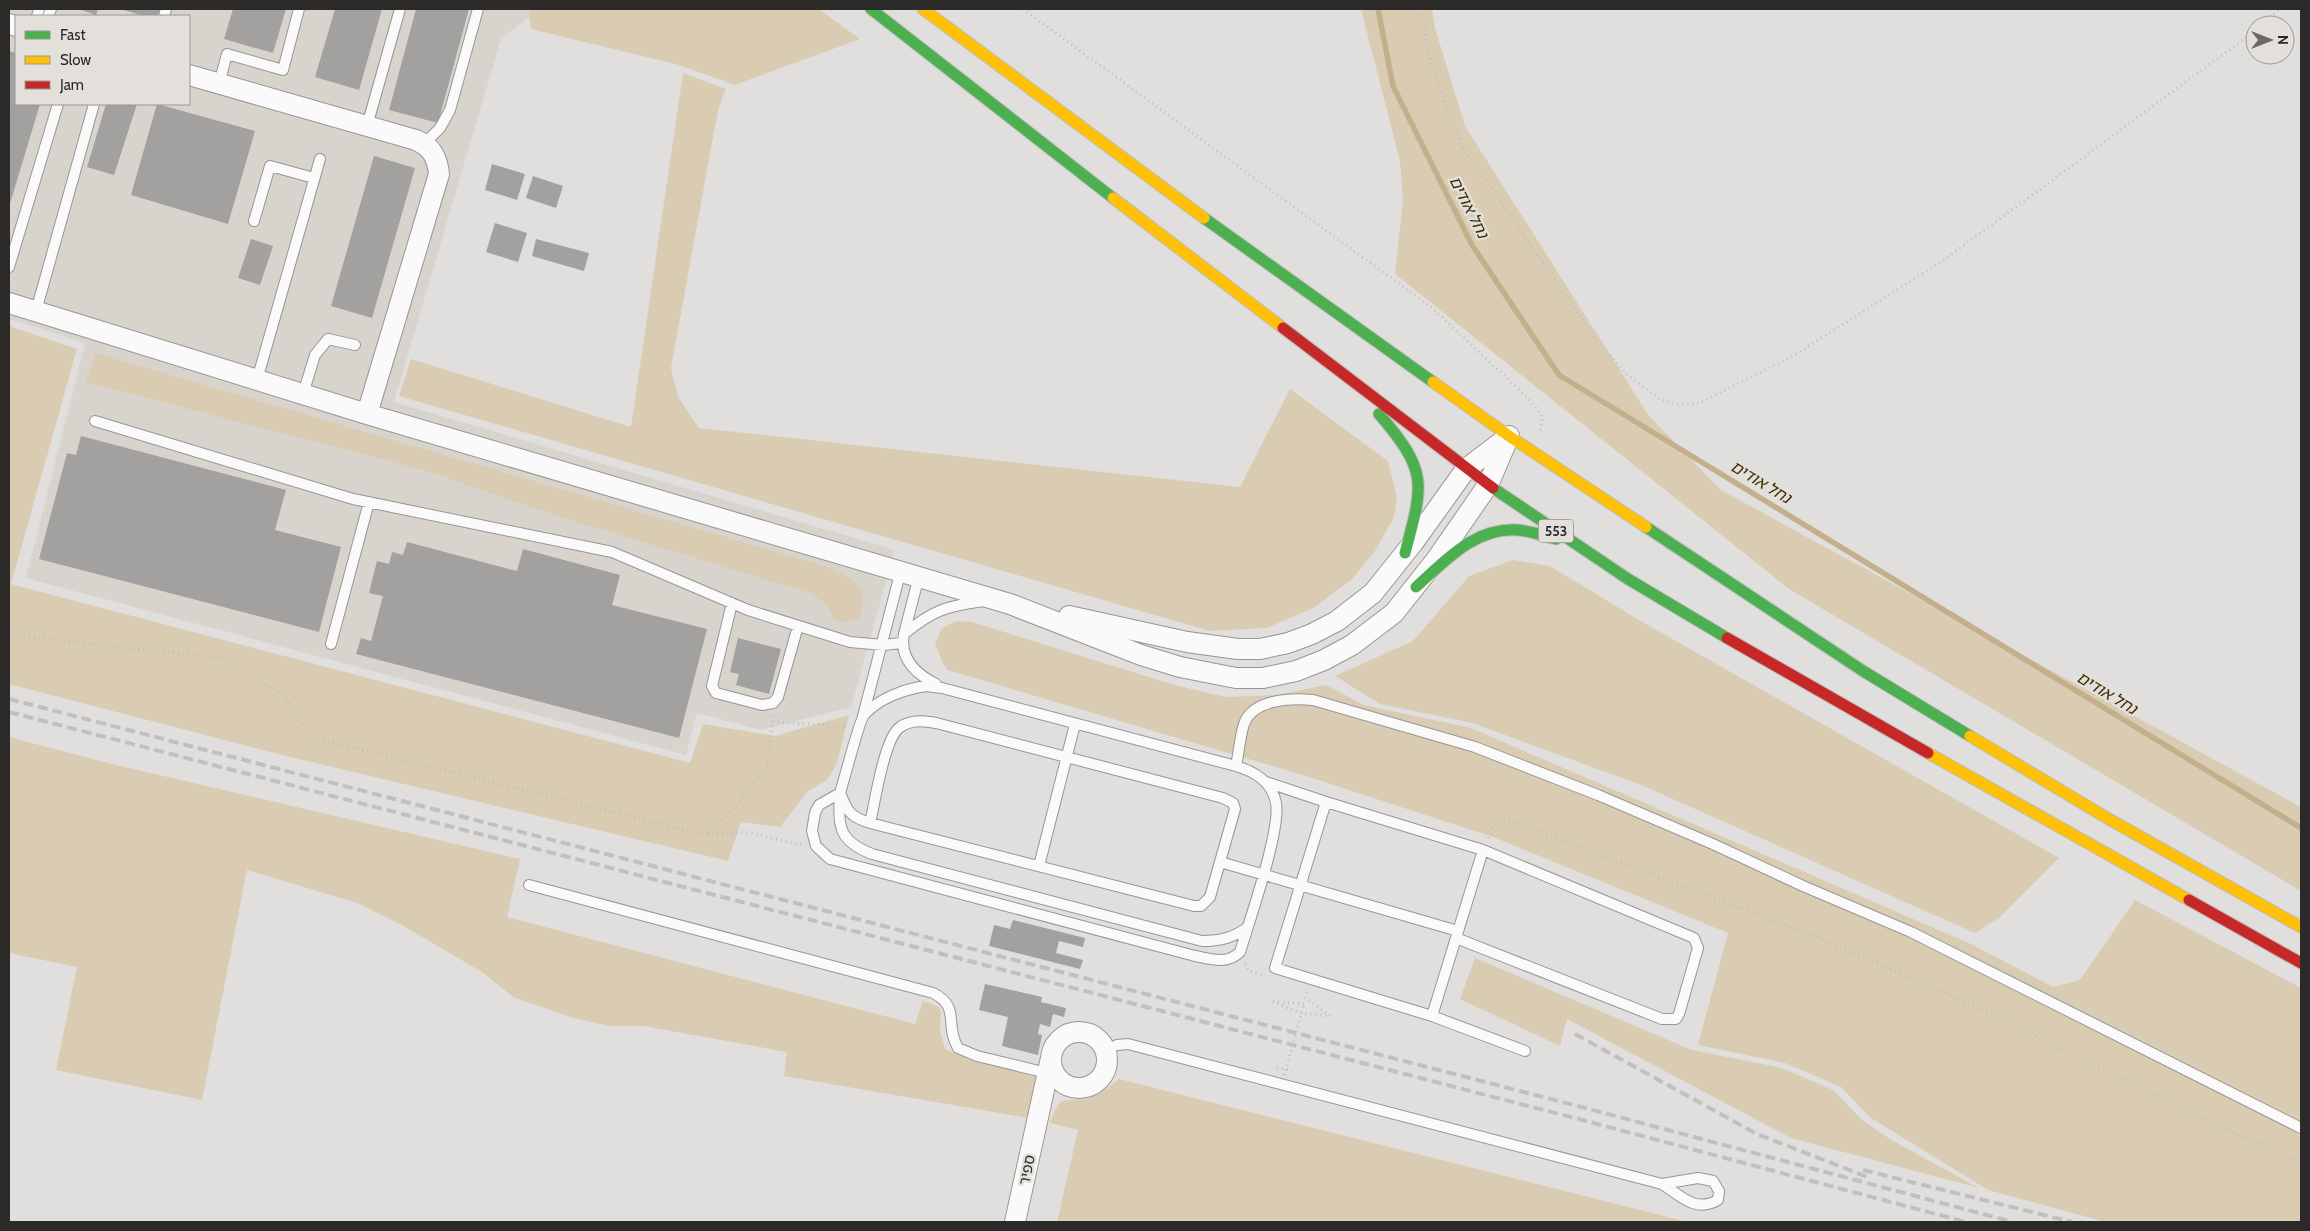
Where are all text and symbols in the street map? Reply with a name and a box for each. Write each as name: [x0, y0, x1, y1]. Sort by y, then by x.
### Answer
legend: [15, 15, 190, 105]
north arrow: [2245, 15, 2295, 65]
text: Fast: [60, 26, 85, 44]
text: N: [2274, 35, 2292, 45]
text: Slow: [60, 51, 91, 69]
text: Jam: [59, 76, 84, 94]
water label: נחל אודים: [1445, 173, 1493, 242]
water label: נחל אודים: [1727, 457, 1795, 508]
road number: 553: [1538, 520, 1574, 542]
water label: נחל אודים: [2073, 668, 2141, 719]
street label: ספיר: [1015, 1153, 1039, 1187]

